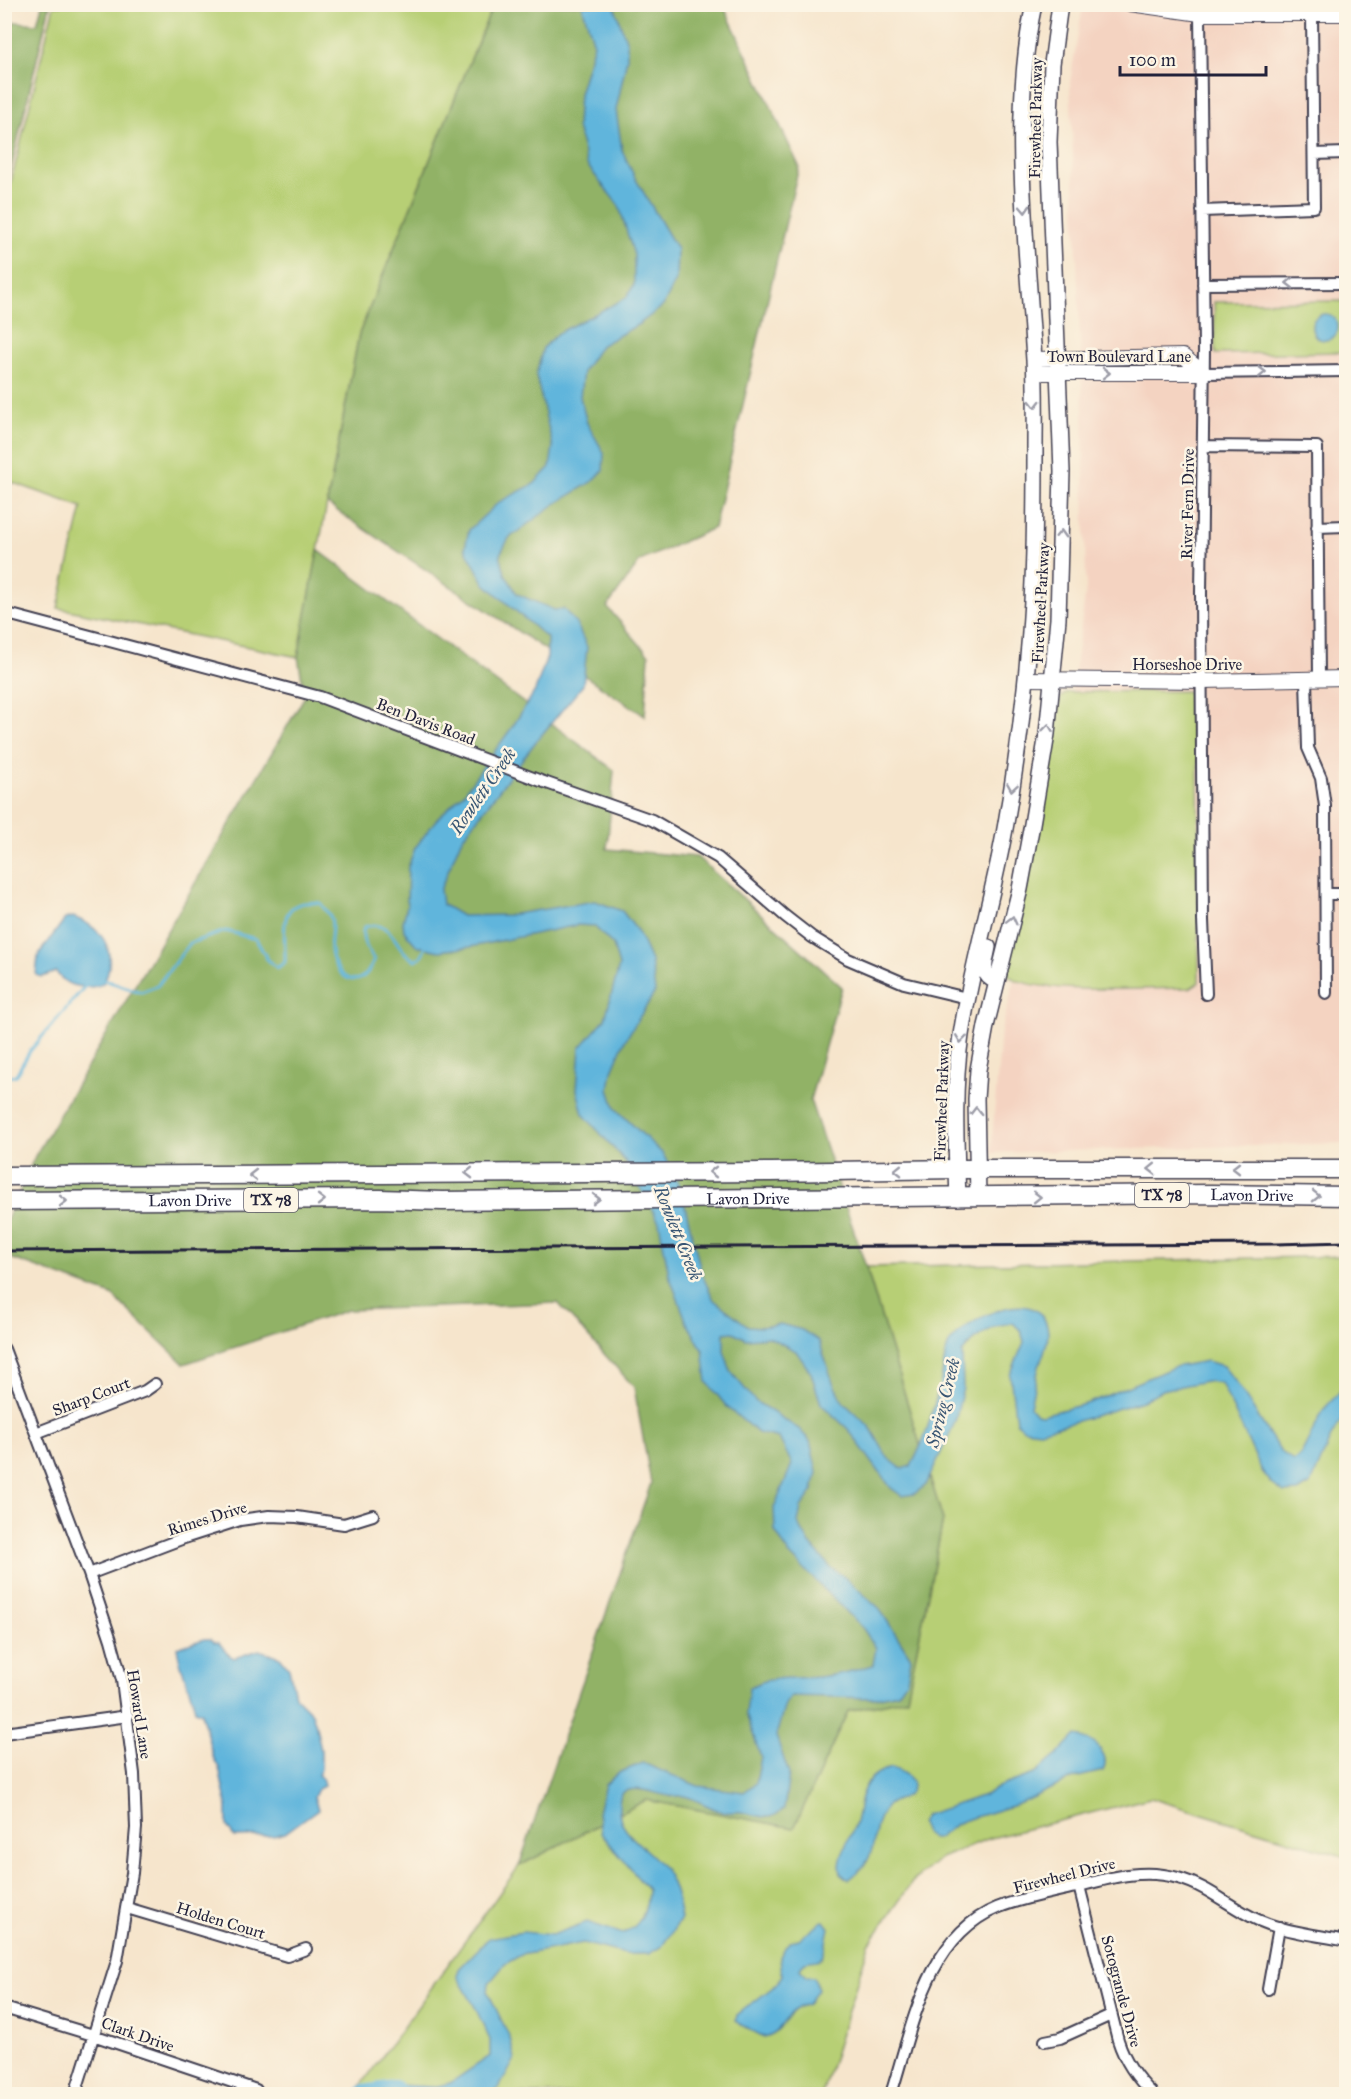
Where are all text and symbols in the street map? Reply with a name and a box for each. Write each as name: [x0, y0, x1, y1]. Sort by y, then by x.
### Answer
scale bar: [1120, 39, 1266, 77]
text: 100 m: [1129, 49, 1176, 71]
street label: Firewheel Parkway: [1025, 57, 1046, 179]
one-way arrow: [1018, 205, 1031, 214]
one-way arrow: [1286, 277, 1295, 289]
street label: Town Boulevard Lane: [1047, 347, 1191, 366]
one-way arrow: [1258, 366, 1267, 378]
one-way arrow: [1102, 367, 1111, 379]
one-way arrow: [1029, 399, 1041, 408]
street label: River Fern Drive: [1177, 448, 1198, 560]
one-way arrow: [1055, 529, 1068, 538]
street label: Firewheel Parkway: [1028, 542, 1053, 664]
street label: Horseshoe Drive: [1132, 655, 1242, 674]
street label: Ben Davis Road: [374, 694, 478, 749]
one-way arrow: [1041, 723, 1054, 733]
water label: Rowlett Creek: [445, 744, 521, 839]
one-way arrow: [1006, 781, 1019, 791]
one-way arrow: [1005, 915, 1018, 925]
one-way arrow: [955, 1035, 968, 1044]
street label: Firewheel Parkway: [930, 1040, 953, 1162]
one-way arrow: [970, 1106, 982, 1115]
one-way arrow: [1231, 1162, 1240, 1174]
one-way arrow: [1148, 1163, 1157, 1175]
one-way arrow: [894, 1164, 903, 1176]
one-way arrow: [708, 1166, 717, 1178]
one-way arrow: [464, 1167, 473, 1179]
one-way arrow: [248, 1169, 257, 1181]
water label: Rowlett Creek: [649, 1181, 707, 1284]
road number: TX 78: [1135, 1183, 1189, 1207]
street label: Lavon Drive: [1210, 1185, 1294, 1205]
road number: TX 78: [244, 1188, 298, 1212]
street label: Lavon Drive: [706, 1189, 790, 1209]
one-way arrow: [1032, 1190, 1041, 1203]
one-way arrow: [1311, 1190, 1320, 1202]
street label: Lavon Drive: [148, 1191, 232, 1210]
one-way arrow: [316, 1193, 325, 1206]
one-way arrow: [592, 1193, 601, 1205]
one-way arrow: [58, 1195, 67, 1207]
water label: Spring Creek: [921, 1356, 966, 1451]
street label: Sharp Court: [50, 1373, 133, 1420]
street label: Rimes Drive: [165, 1497, 249, 1540]
street label: Howard Lane: [123, 1668, 156, 1760]
street label: Firewheel Drive: [1011, 1854, 1118, 1897]
street label: Holden Court: [174, 1898, 268, 1943]
street label: Sotogrande Drive: [1096, 1933, 1146, 2050]
street label: Clark Drive: [99, 2013, 177, 2056]

